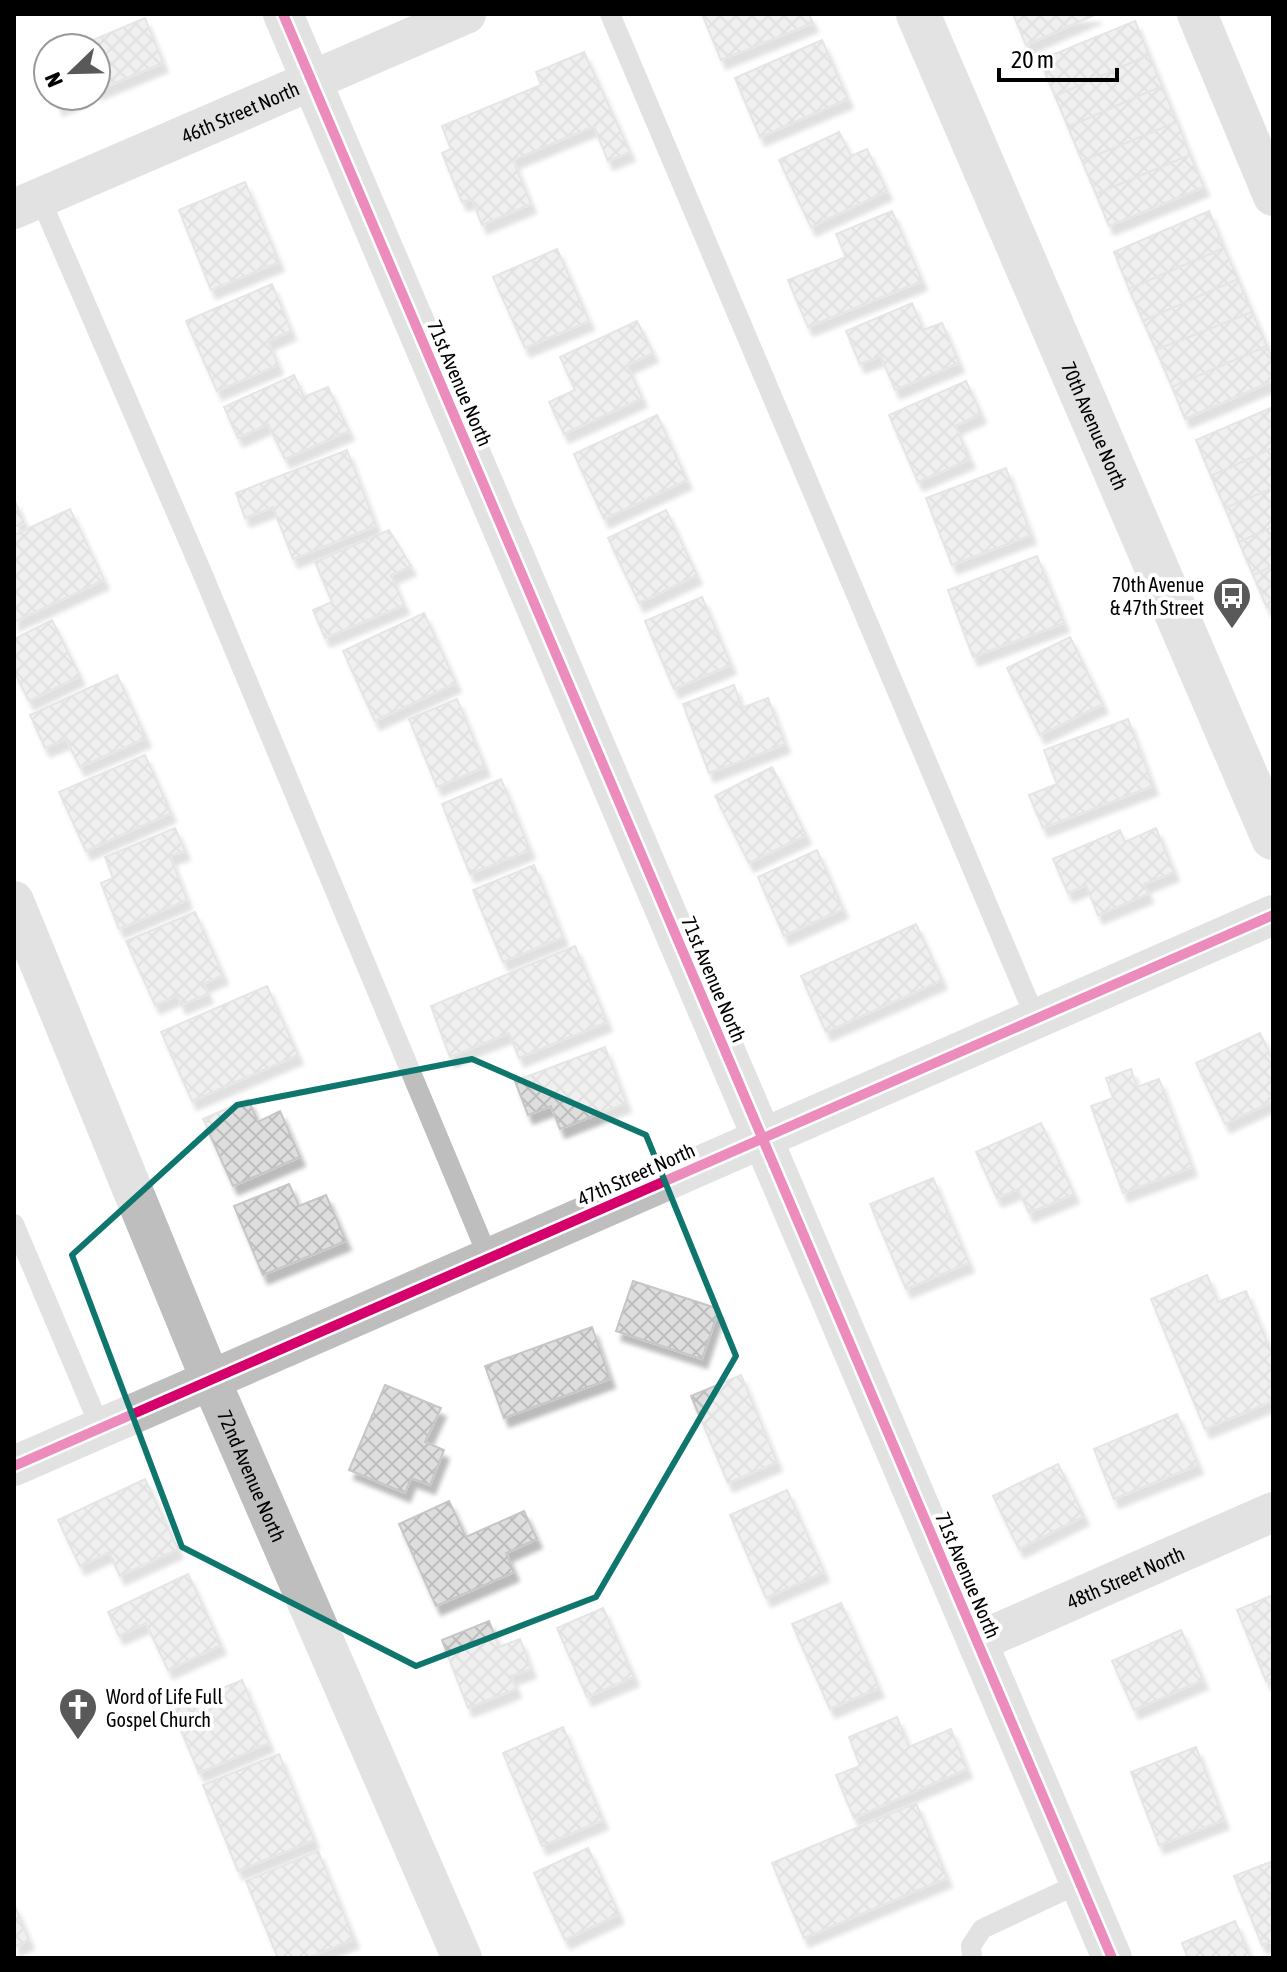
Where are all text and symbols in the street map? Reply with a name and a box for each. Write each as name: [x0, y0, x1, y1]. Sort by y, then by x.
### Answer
north arrow: [32, 32, 112, 112]
scale bar: [999, 32, 1117, 82]
text: 20 m: [1011, 46, 1054, 73]
text: N: [39, 69, 68, 91]
street label: 46th Street North: [177, 76, 302, 147]
street label: 71st Avenue North: [423, 316, 497, 450]
street label: 70th Avenue North: [1057, 358, 1133, 493]
place label: 70th Avenue & 47th Street: [1110, 573, 1204, 619]
bus stop icon: 70th Avenue & 47th Street: [1211, 575, 1253, 630]
street label: 71st Avenue North: [677, 912, 751, 1046]
street label: 47th Street North: [574, 1138, 698, 1210]
street label: 72nd Avenue North: [213, 1406, 291, 1545]
street label: 71st Avenue North: [931, 1508, 1005, 1642]
street label: 48th Street North: [1063, 1541, 1188, 1613]
place label: Word of Life Full Gospel Church: [106, 1685, 224, 1731]
church icon: Word of Life Full Gospel Church: [57, 1686, 99, 1741]

